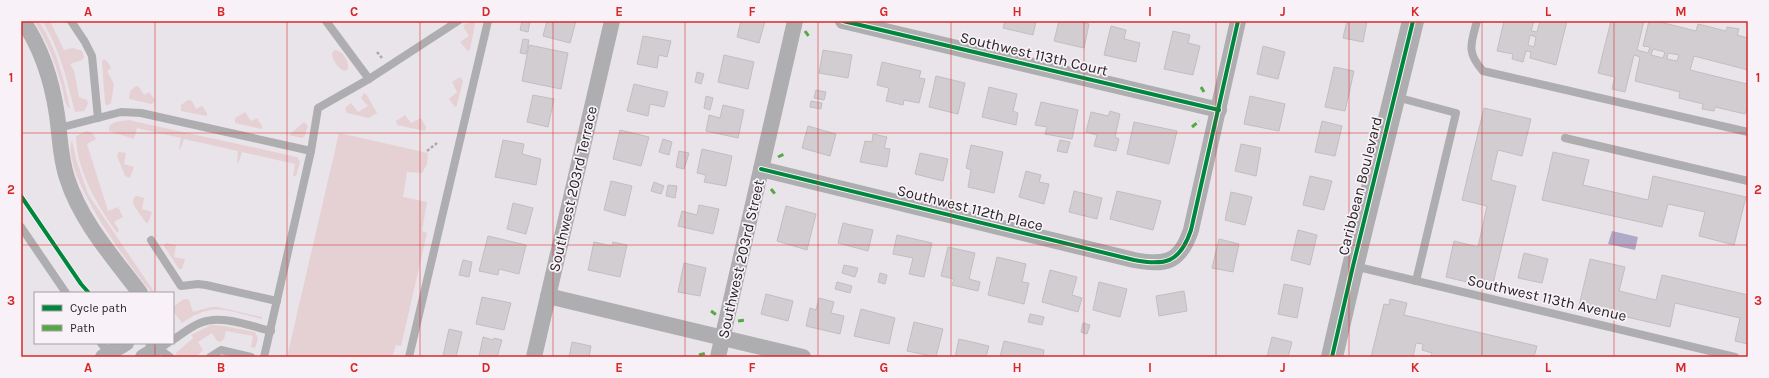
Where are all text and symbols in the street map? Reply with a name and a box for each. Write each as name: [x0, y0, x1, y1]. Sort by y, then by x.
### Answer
text: A: [84, 4, 92, 19]
text: B: [217, 4, 225, 19]
text: C: [350, 4, 358, 19]
text: D: [482, 4, 491, 19]
text: E: [615, 4, 623, 19]
text: F: [748, 4, 756, 19]
text: G: [880, 4, 888, 19]
text: H: [1012, 4, 1022, 19]
text: I: [1148, 4, 1152, 19]
text: J: [1280, 4, 1286, 19]
text: K: [1411, 4, 1420, 19]
text: L: [1545, 4, 1552, 19]
text: M: [1675, 4, 1687, 19]
street label: Southwest 113th Court: [958, 28, 1110, 80]
text: 1: [9, 70, 13, 85]
text: 1: [1756, 70, 1760, 85]
street label: Southwest 203rd Terrace: [545, 104, 601, 274]
street label: Caribbean Boulevard: [1334, 115, 1386, 257]
street label: Southwest 203rd Street: [714, 178, 768, 340]
street label: Southwest 112th Place: [895, 181, 1045, 235]
text: 2: [7, 182, 15, 197]
text: 2: [1754, 182, 1762, 197]
street label: Southwest 113th Avenue: [1466, 271, 1628, 325]
legend: [34, 292, 174, 344]
text: 3: [7, 293, 15, 308]
text: 3: [1754, 293, 1762, 308]
text: Cycle path: [70, 301, 127, 315]
text: Path: [70, 321, 95, 335]
text: A: [84, 360, 92, 375]
text: B: [217, 360, 225, 375]
text: C: [350, 360, 358, 375]
text: D: [482, 360, 491, 375]
text: E: [615, 360, 623, 375]
text: F: [748, 360, 756, 375]
text: G: [880, 360, 888, 375]
text: H: [1012, 360, 1022, 375]
text: I: [1148, 360, 1152, 375]
text: J: [1280, 360, 1286, 375]
text: K: [1411, 360, 1420, 375]
text: L: [1545, 360, 1552, 375]
text: M: [1675, 360, 1687, 375]

